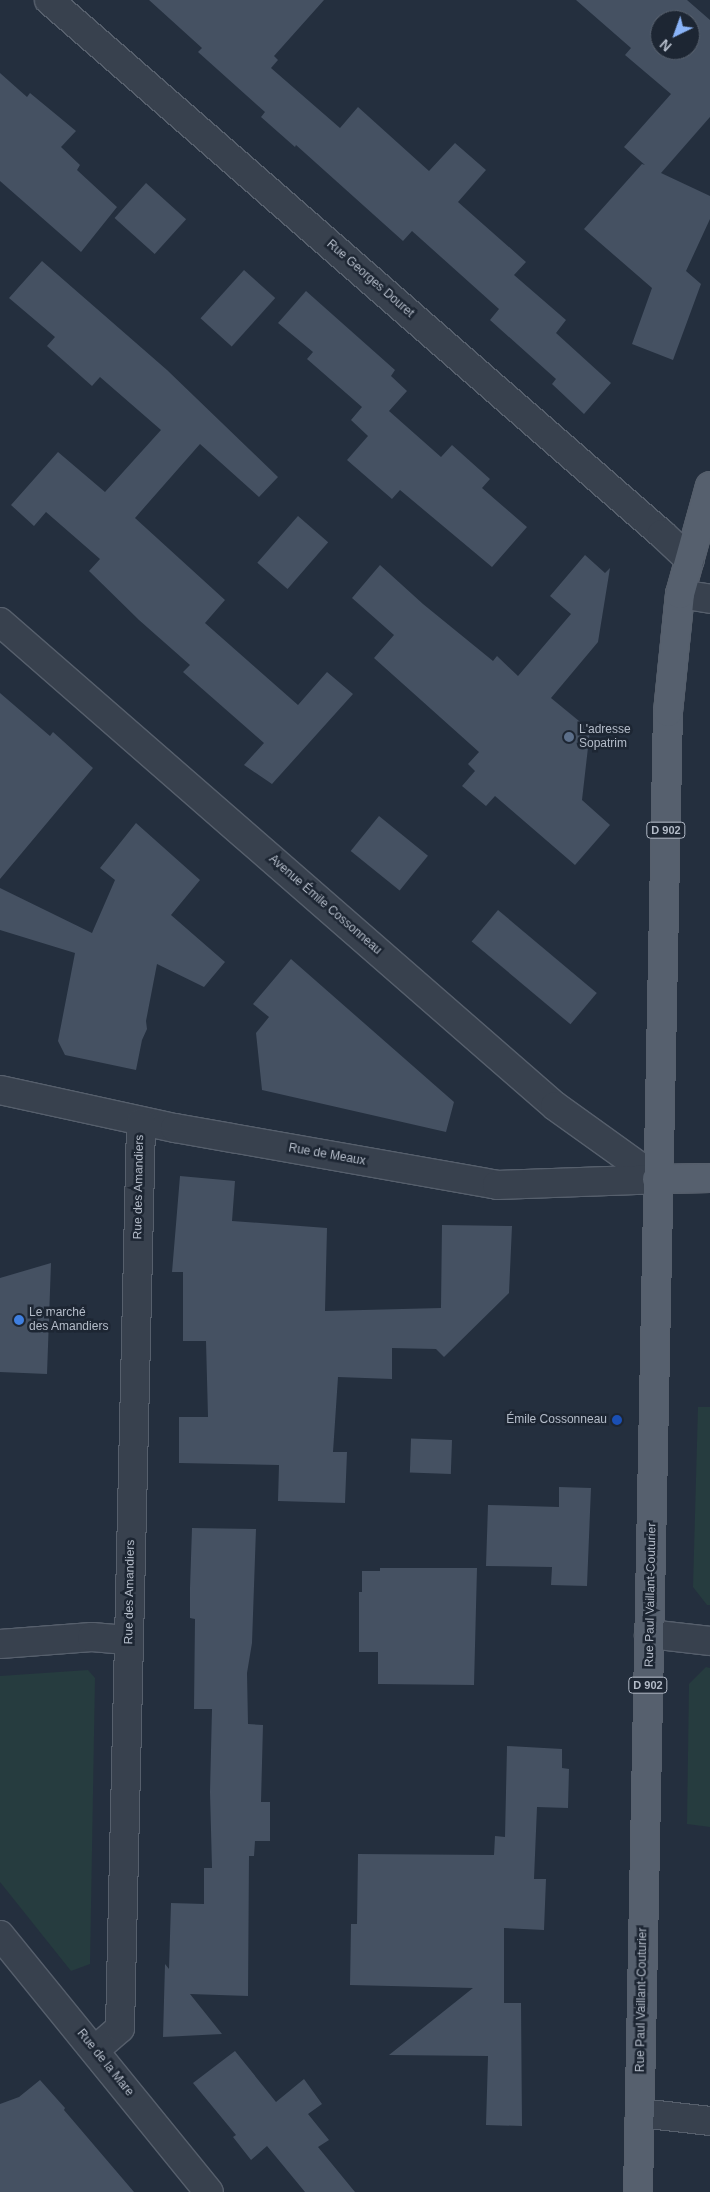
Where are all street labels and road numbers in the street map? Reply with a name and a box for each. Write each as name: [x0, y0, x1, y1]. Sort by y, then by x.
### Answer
street label: Rue Georges Douret: [323, 237, 417, 321]
road number: D 902: [646, 822, 686, 838]
street label: Avenue Émile Cossonneau: [266, 852, 384, 958]
street label: Rue des Amandiers: [131, 1134, 147, 1240]
street label: Rue de Meaux: [287, 1141, 367, 1169]
street label: Rue Paul Vaillant-Couturier: [643, 1523, 659, 1667]
street label: Rue des Amandiers: [122, 1539, 138, 1645]
road number: D 902: [628, 1676, 668, 1694]
street label: Rue Paul Vaillant-Couturier: [634, 1928, 650, 2072]
street label: Rue de la Mare: [74, 2027, 136, 2099]

